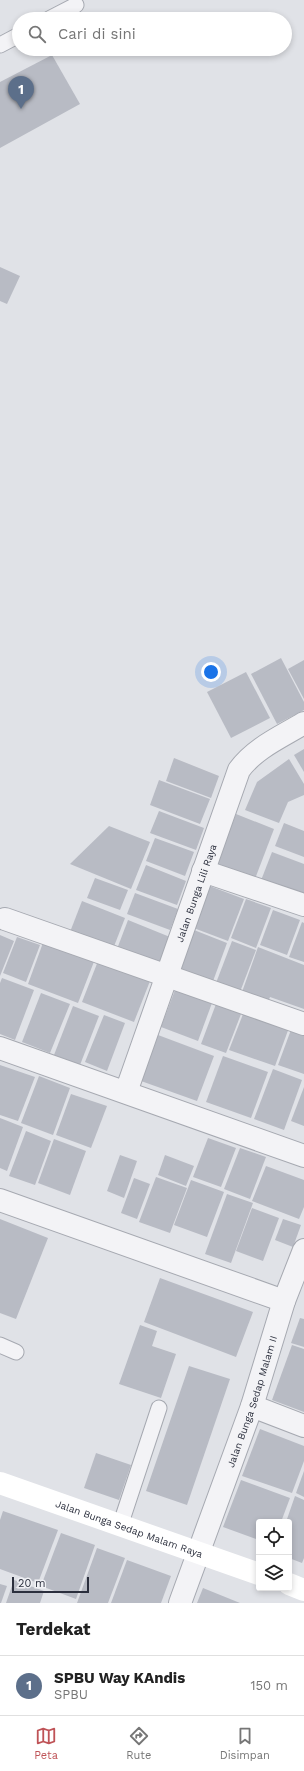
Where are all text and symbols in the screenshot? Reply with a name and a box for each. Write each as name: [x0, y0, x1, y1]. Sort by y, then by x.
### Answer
search box: [12, 12, 292, 56]
icon: search: [26, 23, 48, 45]
text: Cari di sini: [58, 25, 136, 43]
pin: 1: [8, 76, 34, 109]
your location: [201, 662, 221, 682]
street label: Jalan Bunga Lili Raya: [174, 842, 218, 943]
street label: Jalan Bunga Sedap Malam II: [225, 1334, 279, 1469]
street label: Jalan Bunga Sedap Malam Raya: [54, 1498, 205, 1559]
map controls: [256, 1519, 292, 1591]
button: locate: [256, 1519, 292, 1555]
button: layers: [256, 1555, 292, 1591]
scale bar: [12, 1575, 89, 1594]
text: 20 m: [18, 1577, 46, 1590]
text: Terdekat: [16, 1619, 91, 1639]
text: SPBU Way KAndis: [54, 1669, 185, 1687]
text: 1: [26, 1678, 32, 1693]
text: 150 m: [250, 1678, 288, 1693]
text: SPBU: [54, 1687, 88, 1702]
tab: Peta: [34, 1725, 58, 1762]
tab: Rute: [126, 1725, 151, 1762]
tab: Disimpan: [220, 1725, 270, 1762]

